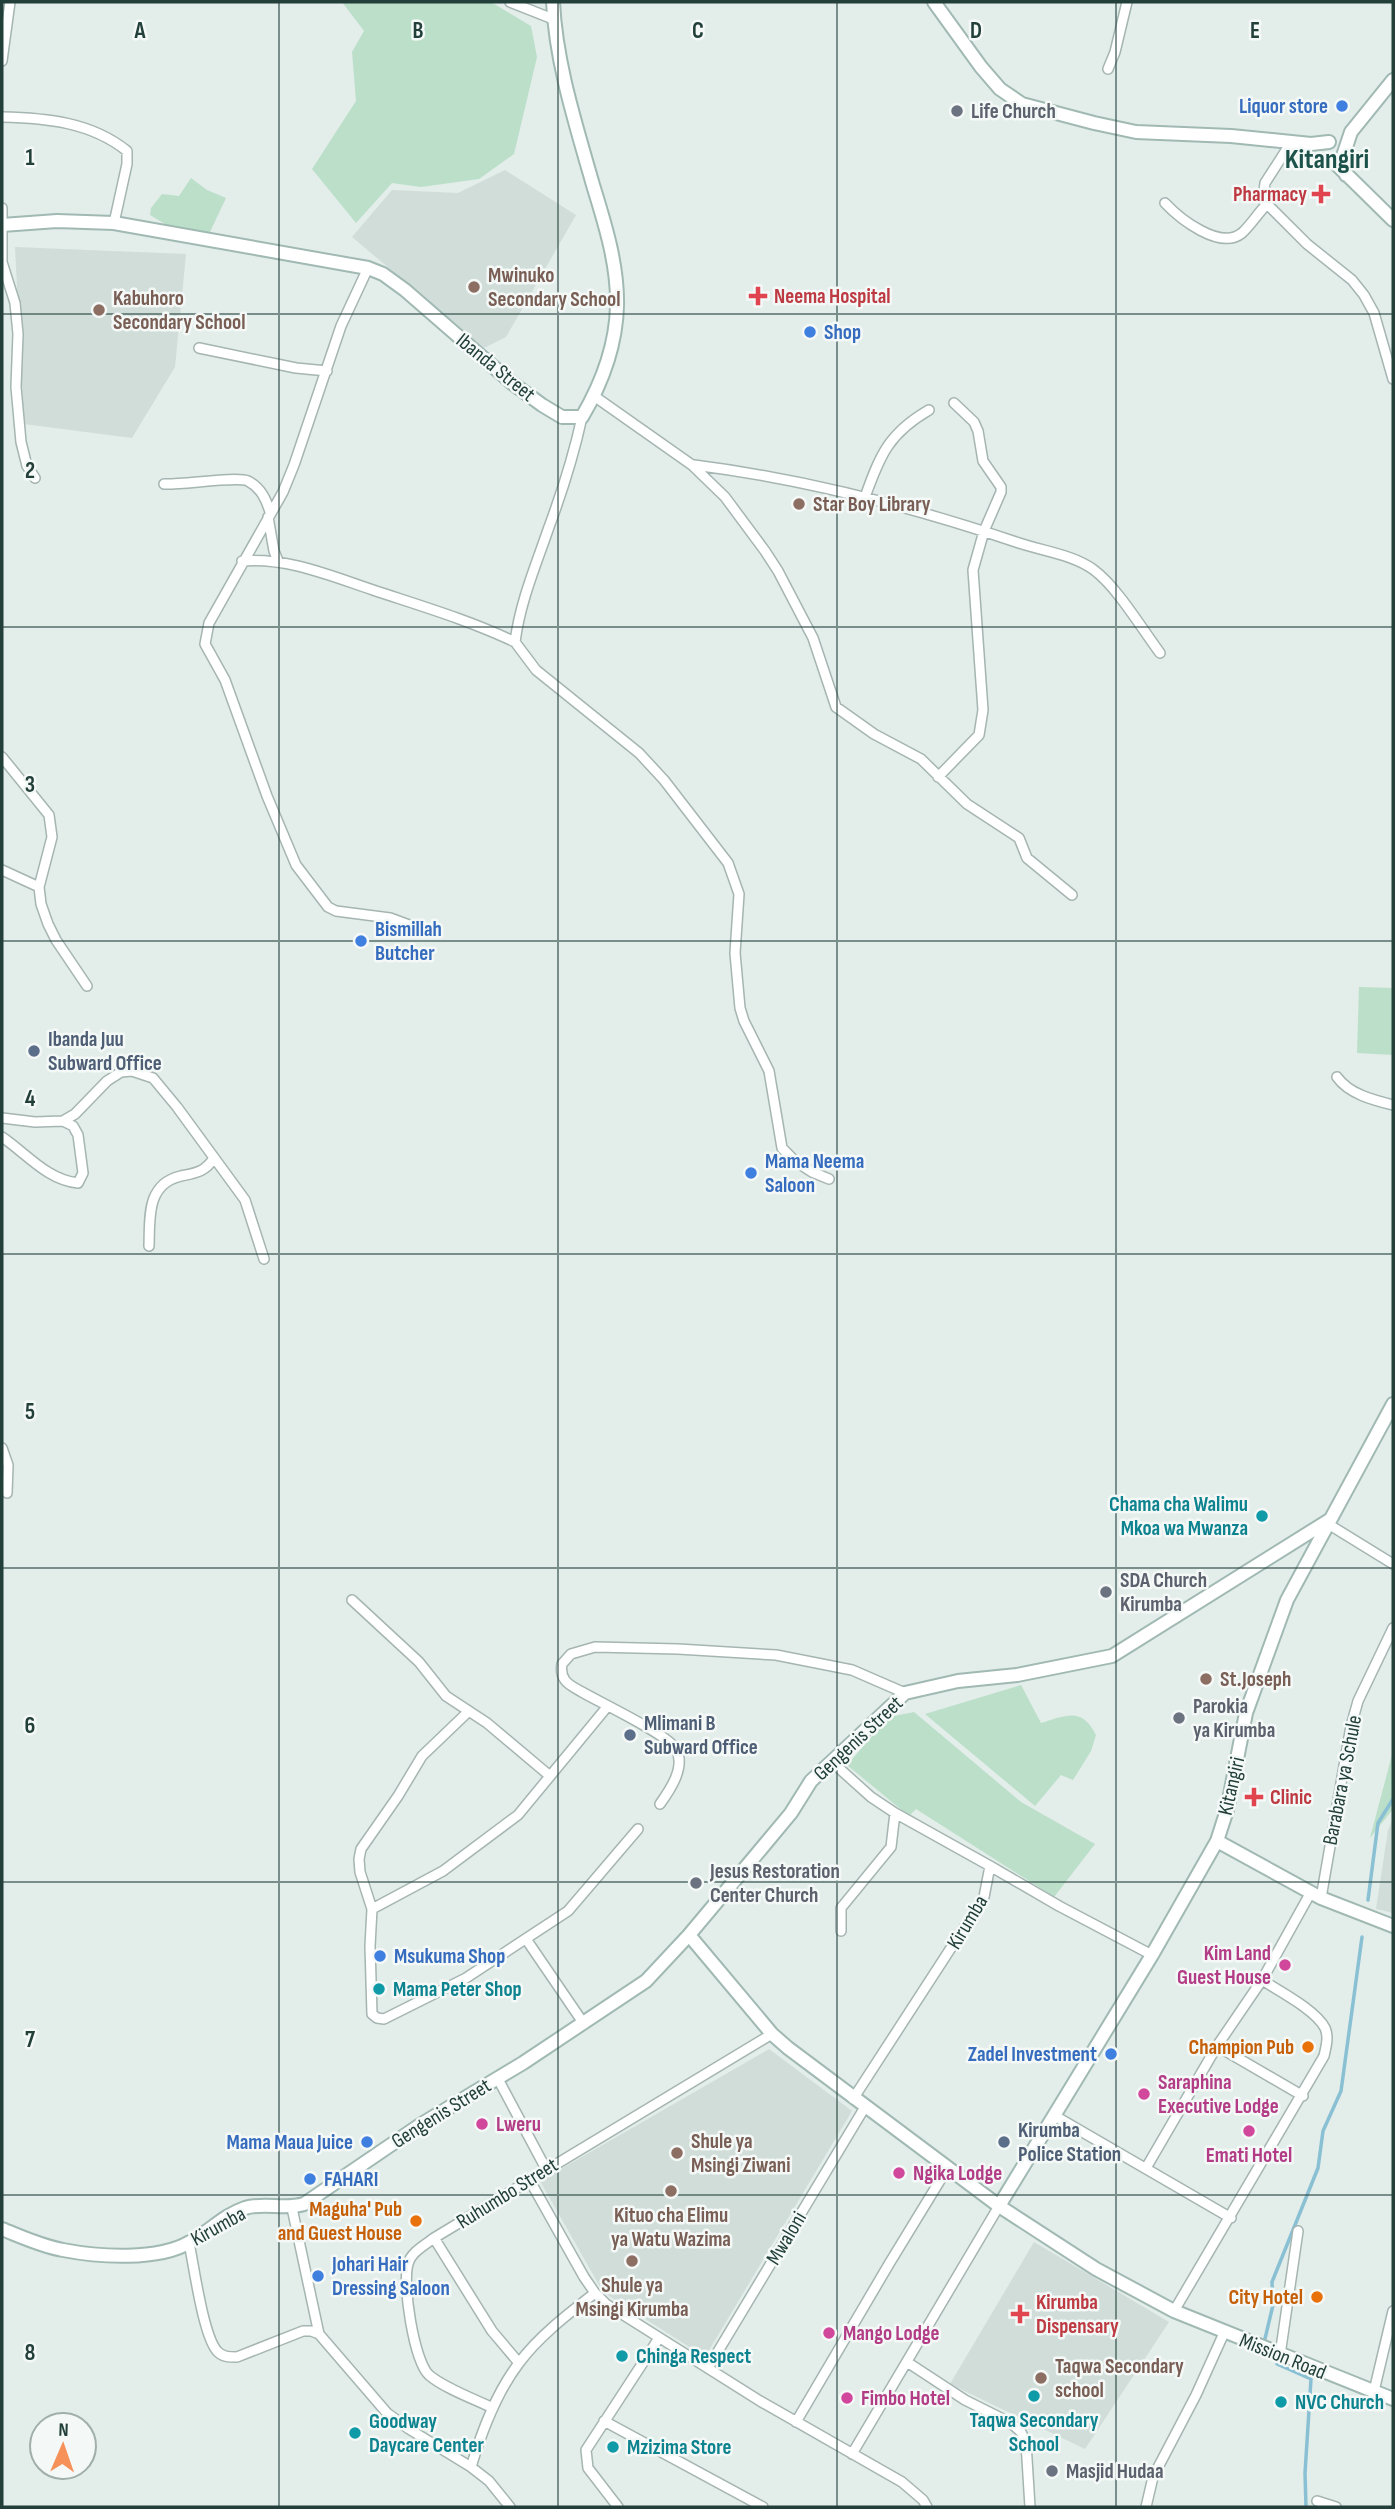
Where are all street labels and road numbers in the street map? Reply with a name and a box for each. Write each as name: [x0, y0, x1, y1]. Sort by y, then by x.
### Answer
street label: Ibanda Street: [451, 328, 540, 407]
street label: Gengenis Street: [809, 1691, 908, 1786]
street label: Barabara ya Schule: [1318, 1713, 1367, 1847]
street label: Kitangiri: [1213, 1755, 1250, 1818]
street label: Kirumba: [942, 1891, 993, 1954]
street label: Gengenis Street: [387, 2073, 496, 2154]
street label: Ruhumbo Street: [452, 2152, 563, 2234]
street label: Kirumba: [187, 2201, 250, 2252]
street label: Mwaloni: [761, 2207, 812, 2269]
street label: Mission Road: [1236, 2328, 1330, 2385]

